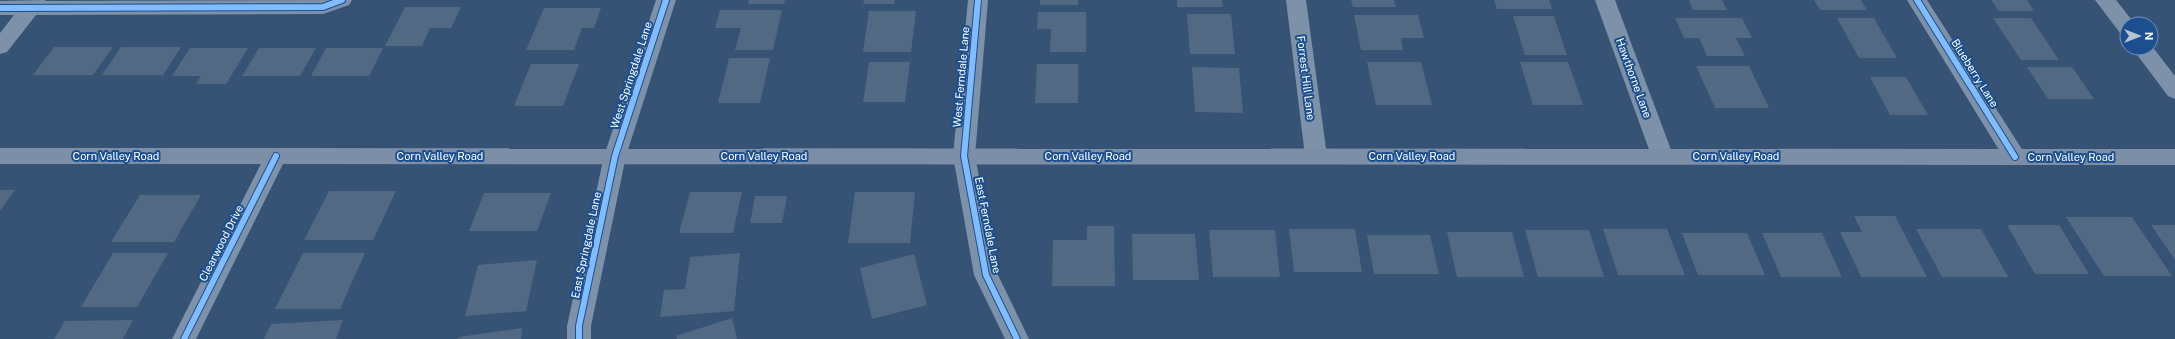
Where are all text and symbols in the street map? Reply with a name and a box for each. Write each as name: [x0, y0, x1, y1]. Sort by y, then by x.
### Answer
north arrow: [2119, 16, 2159, 56]
street label: West Springdale Lane: [608, 20, 654, 130]
street label: West Ferndale Lane: [951, 26, 971, 128]
text: N: [2143, 32, 2155, 40]
street label: Forrest Hill Lane: [1295, 35, 1317, 121]
street label: Hawthorne Lane: [1614, 36, 1654, 120]
street label: Blueberry Lane: [1949, 37, 2001, 109]
street label: Corn Valley Road: [73, 150, 159, 162]
street label: Corn Valley Road: [397, 150, 483, 162]
street label: Corn Valley Road: [721, 150, 807, 162]
street label: Corn Valley Road: [1045, 150, 1131, 162]
street label: Corn Valley Road: [1369, 150, 1455, 162]
street label: Corn Valley Road: [1693, 150, 1779, 162]
street label: Corn Valley Road: [2028, 151, 2114, 163]
street label: East Ferndale Lane: [973, 176, 1003, 274]
street label: East Springdale Lane: [569, 191, 603, 299]
street label: Clearwood Drive: [197, 203, 245, 283]

